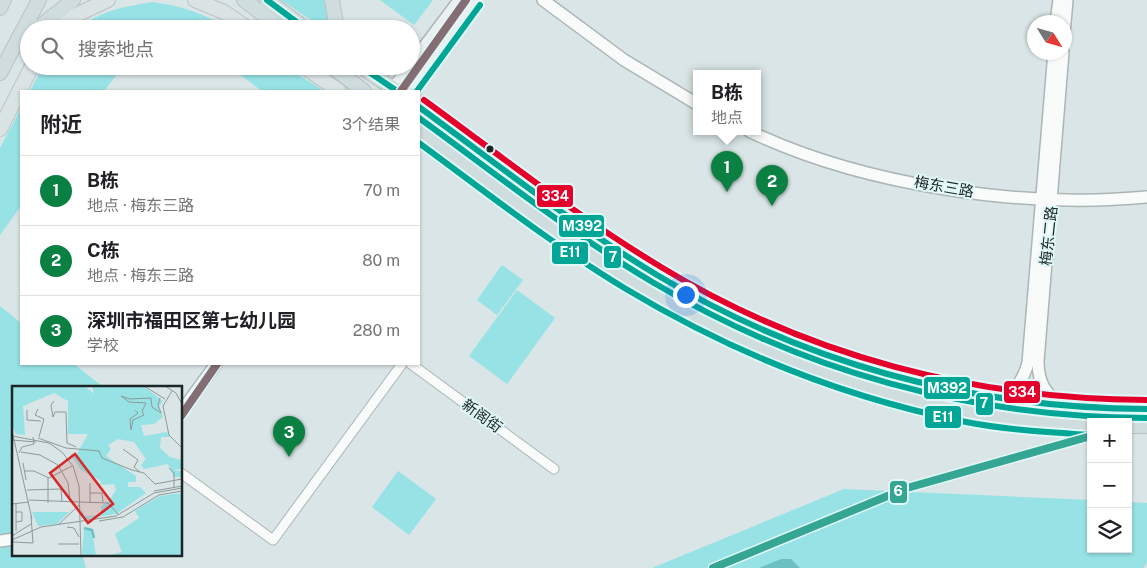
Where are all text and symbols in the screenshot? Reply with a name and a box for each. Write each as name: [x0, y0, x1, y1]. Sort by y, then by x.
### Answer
north arrow: [1027, 15, 1072, 60]
search box: [20, 20, 420, 75]
icon: search: [38, 34, 66, 62]
text: 搜索地点: [78, 38, 154, 60]
popup: [693, 70, 761, 135]
text: B栋: [711, 81, 743, 103]
text: 地点: [711, 108, 743, 127]
text: 附近: [40, 112, 82, 137]
text: 3个结果: [342, 115, 400, 134]
unlabelled marker: [485, 144, 495, 154]
pin: 1: [711, 151, 743, 192]
pin: 2: [756, 165, 788, 206]
text: B栋: [87, 169, 119, 191]
street label: 梅东三路: [913, 173, 975, 200]
text: 1: [53, 181, 59, 200]
text: 70 m: [363, 181, 400, 200]
line badge: 334: [536, 184, 574, 208]
text: 334: [541, 188, 569, 204]
text: 地点 · 梅东三路: [87, 196, 194, 215]
street label: 梅东二路: [1037, 205, 1060, 267]
line badge: M392: [558, 214, 605, 238]
text: M392: [562, 218, 602, 234]
text: C栋: [87, 239, 120, 261]
line badge: E11: [551, 241, 589, 265]
text: E11: [560, 244, 580, 260]
line badge: 7: [603, 245, 622, 269]
text: 7: [609, 249, 618, 265]
text: 2: [51, 251, 61, 270]
text: 80 m: [362, 251, 400, 270]
text: 地点 · 梅东三路: [87, 266, 194, 285]
your location: [673, 282, 699, 308]
text: 深圳市福田区第七幼儿园: [87, 309, 296, 331]
text: 3: [51, 321, 61, 340]
text: 280 m: [353, 321, 400, 340]
text: 学校: [87, 336, 119, 355]
line badge: M392: [923, 376, 971, 400]
text: M392: [927, 380, 967, 396]
line badge: 334: [1003, 380, 1041, 404]
text: 334: [1008, 384, 1036, 400]
inset map: [12, 386, 182, 556]
line badge: 7: [975, 392, 994, 416]
street label: 新阁街: [459, 395, 505, 436]
text: 7: [980, 395, 989, 411]
line badge: E11: [924, 405, 962, 429]
text: E11: [933, 409, 953, 425]
pin: 3: [273, 416, 305, 457]
map controls: [1087, 418, 1132, 553]
button: +: [1087, 418, 1132, 463]
button: −: [1087, 463, 1132, 508]
line badge: 6: [889, 480, 908, 504]
text: 6: [893, 483, 903, 499]
button: layers: [1087, 508, 1132, 553]

